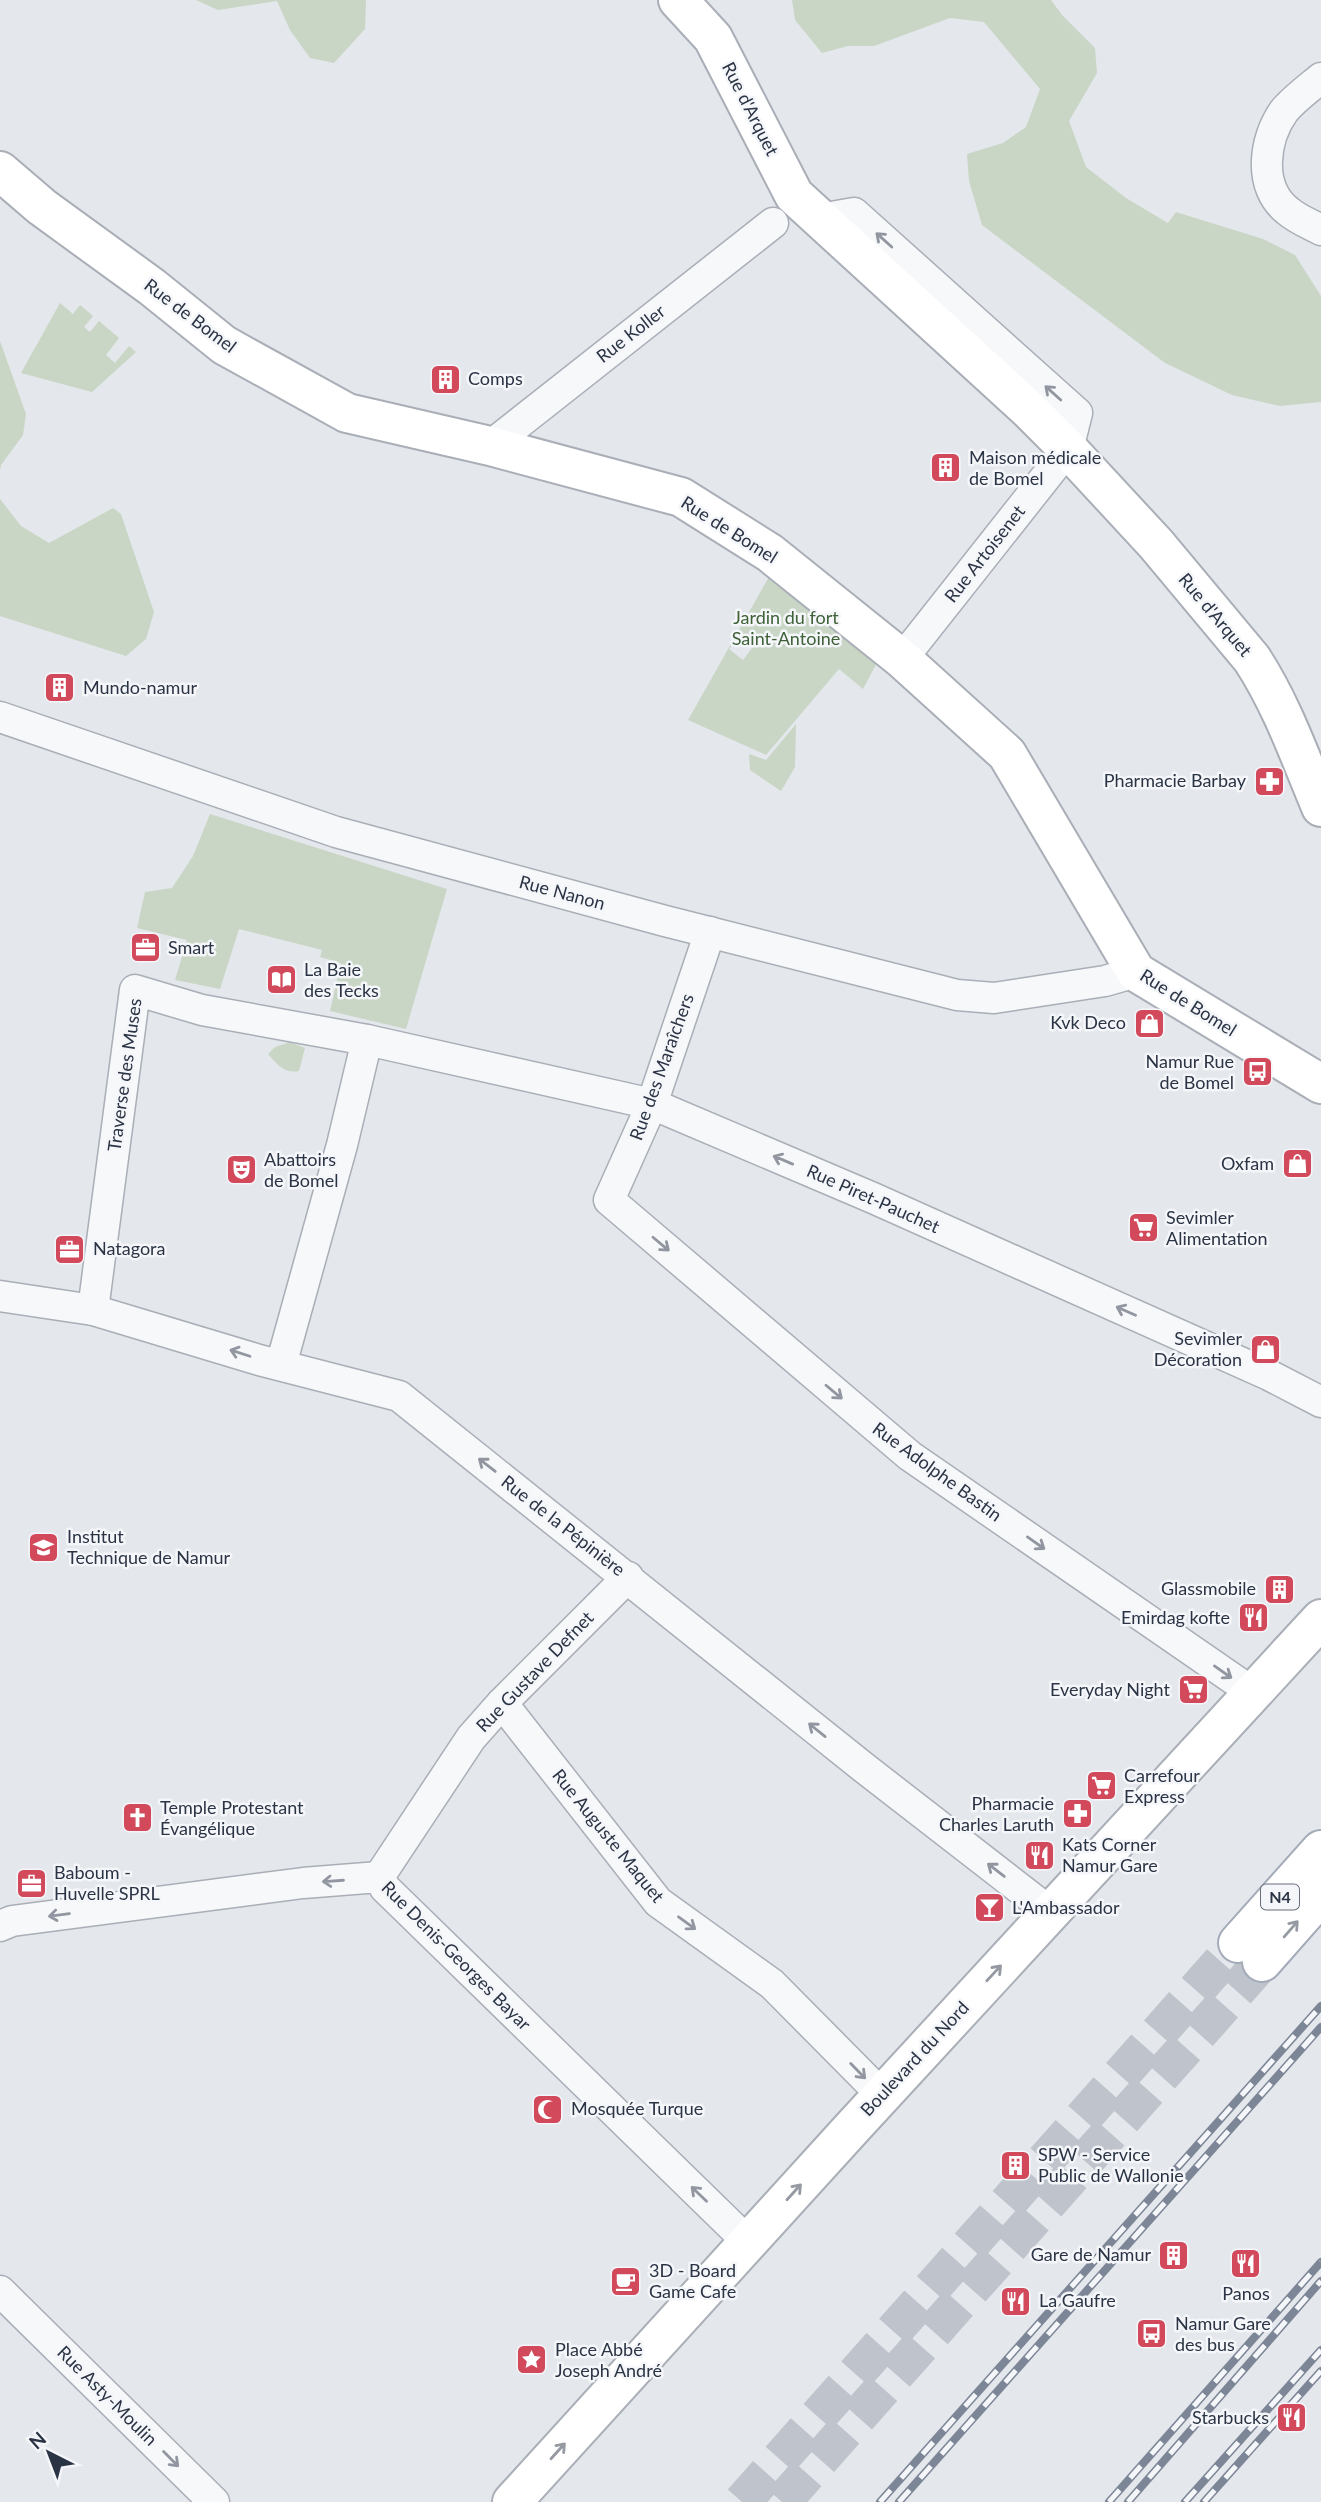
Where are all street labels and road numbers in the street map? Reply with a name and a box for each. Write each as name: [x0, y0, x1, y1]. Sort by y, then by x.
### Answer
street label: Rue d'Arquet: [718, 58, 784, 160]
street label: Rue de Bomel: [140, 273, 241, 357]
street label: Rue Koller: [592, 299, 669, 367]
street label: Rue de Bomel: [677, 491, 782, 567]
street label: Rue Artoisenet: [939, 500, 1029, 606]
street label: Rue d'Arquet: [1175, 568, 1257, 661]
street label: Rue Nanon: [517, 870, 608, 914]
street label: Rue de Bomel: [1136, 964, 1241, 1040]
street label: Rue des Maraîchers: [624, 990, 698, 1143]
street label: Traverse des Muses: [102, 997, 146, 1153]
street label: Rue Piret-Pauchet: [804, 1159, 944, 1237]
street label: Rue Adolphe Bastin: [869, 1417, 1007, 1526]
street label: Rue de la Pépinière: [497, 1470, 630, 1580]
street label: Rue Gustave Defnet: [471, 1606, 598, 1736]
street label: Rue Auguste Maquet: [548, 1764, 670, 1907]
street label: Rue Denis-Georges Bayar: [378, 1876, 536, 2035]
road number: N4: [1261, 1884, 1299, 1910]
street label: Boulevard du Nord: [855, 1996, 973, 2120]
street label: Rue Asty-Moulin: [53, 2341, 162, 2450]

